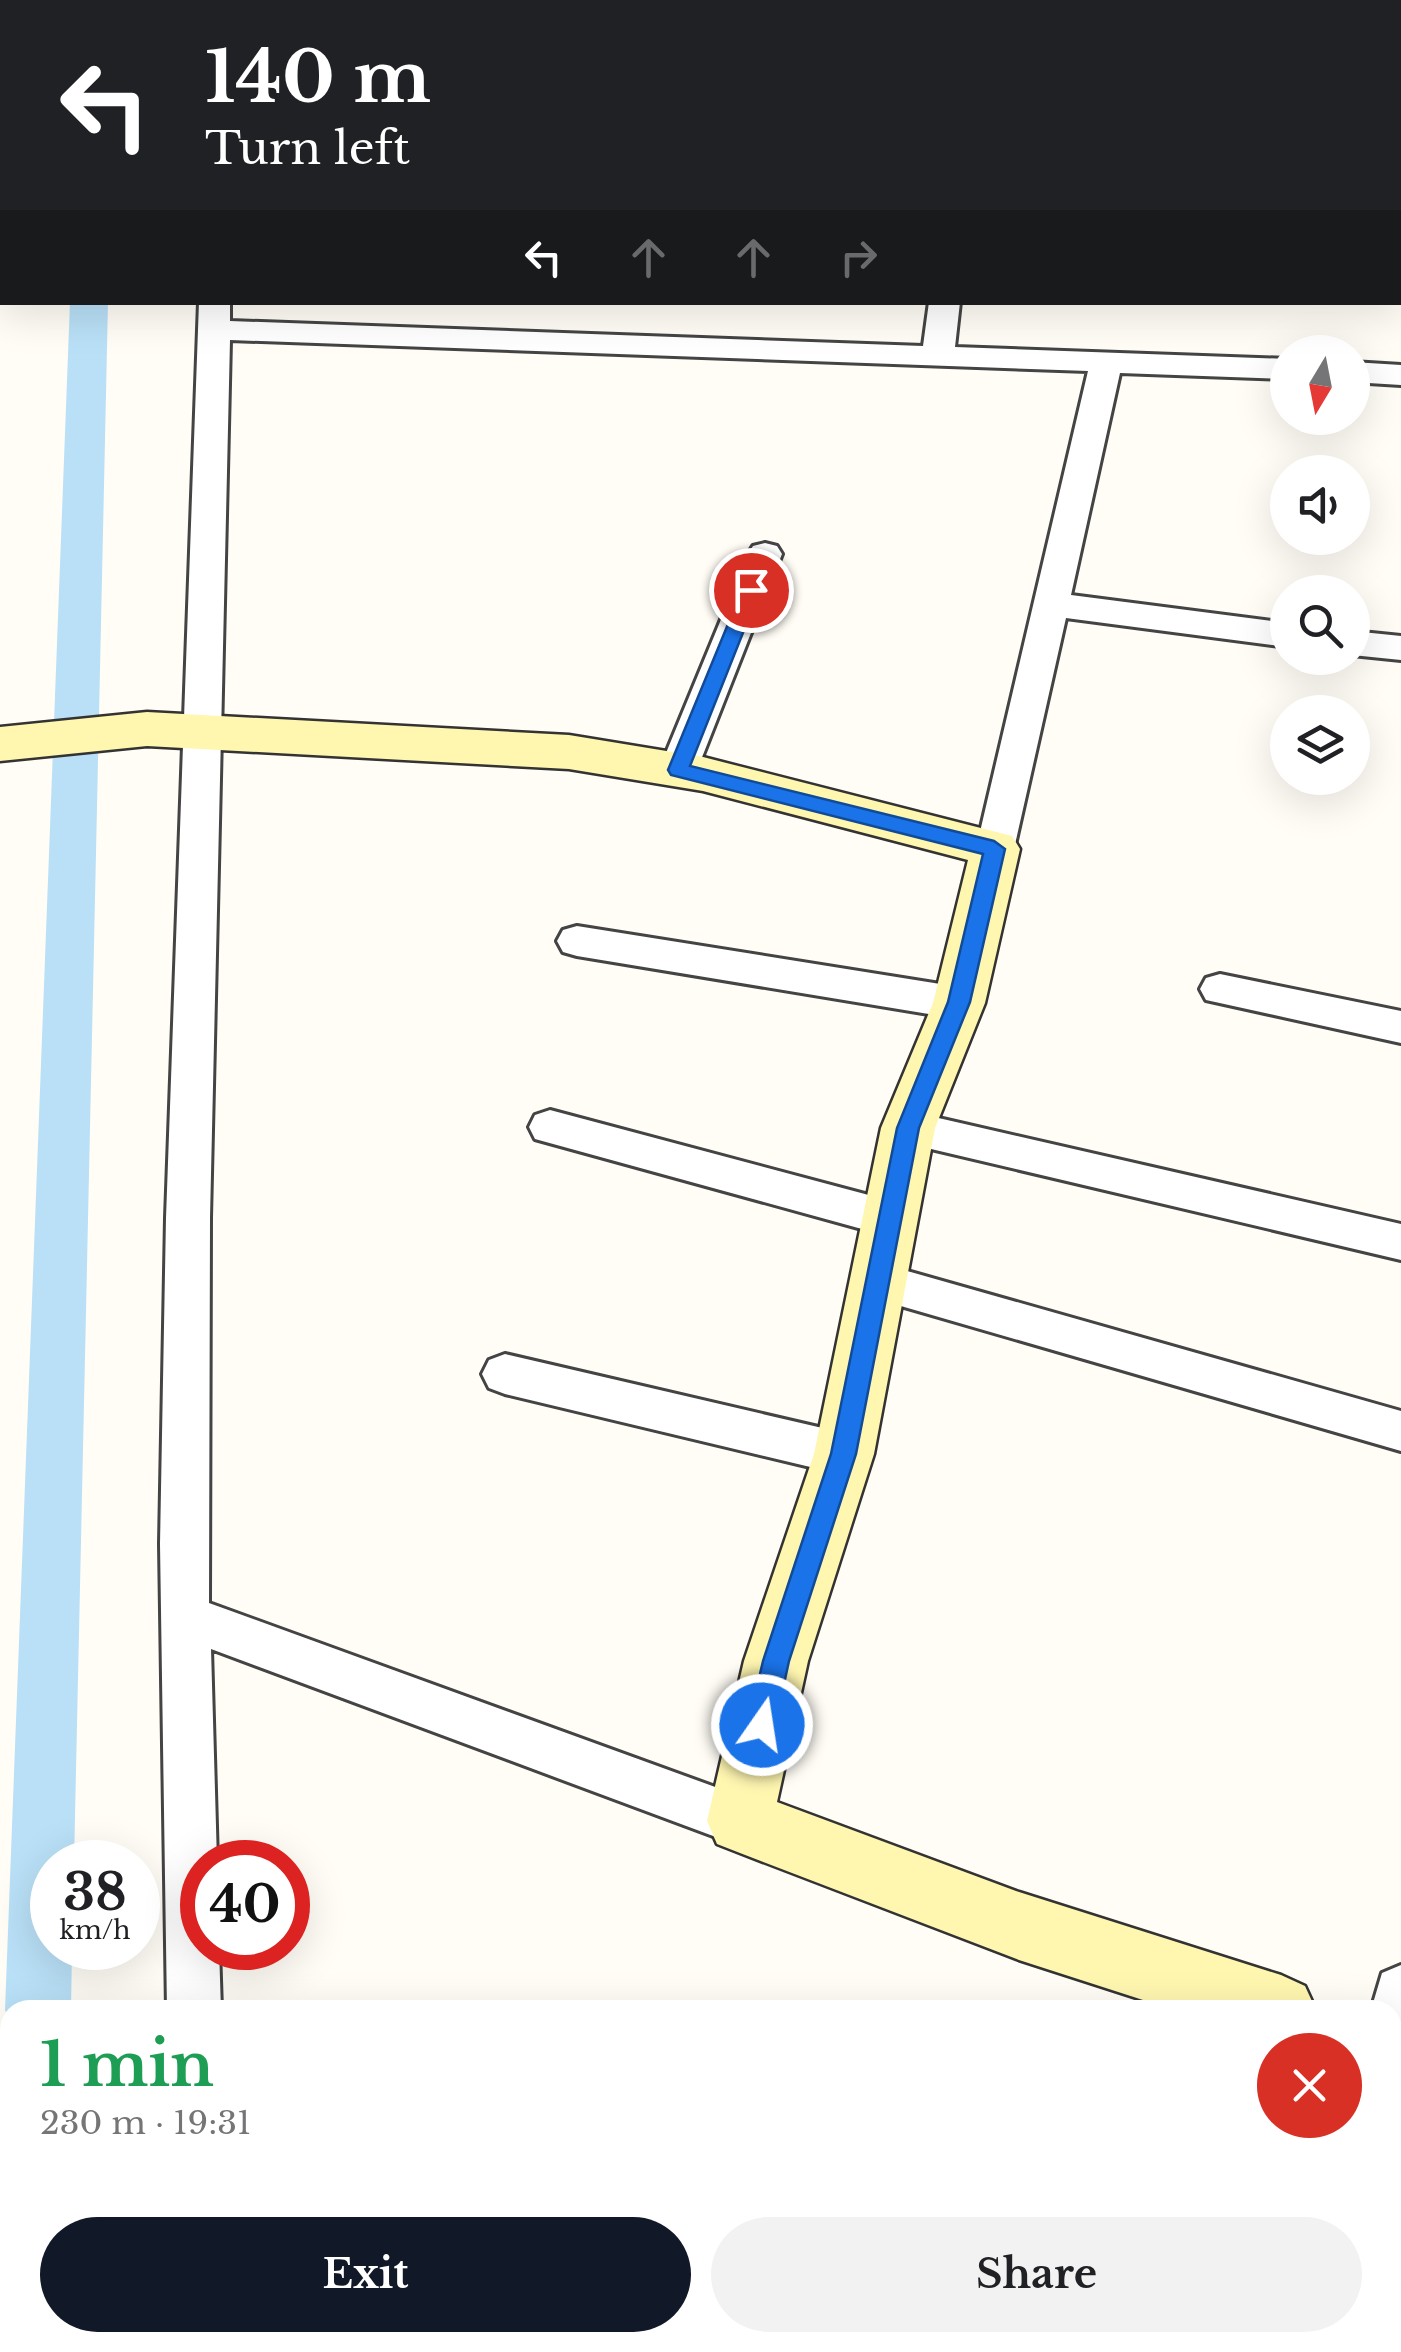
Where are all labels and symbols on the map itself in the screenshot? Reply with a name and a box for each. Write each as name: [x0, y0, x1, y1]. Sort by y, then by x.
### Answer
north arrow: [1270, 335, 1370, 435]
pin: [709, 548, 794, 633]
position arrow: [710, 1673, 814, 1777]
speed limit sign: 40: [180, 1840, 310, 1970]

